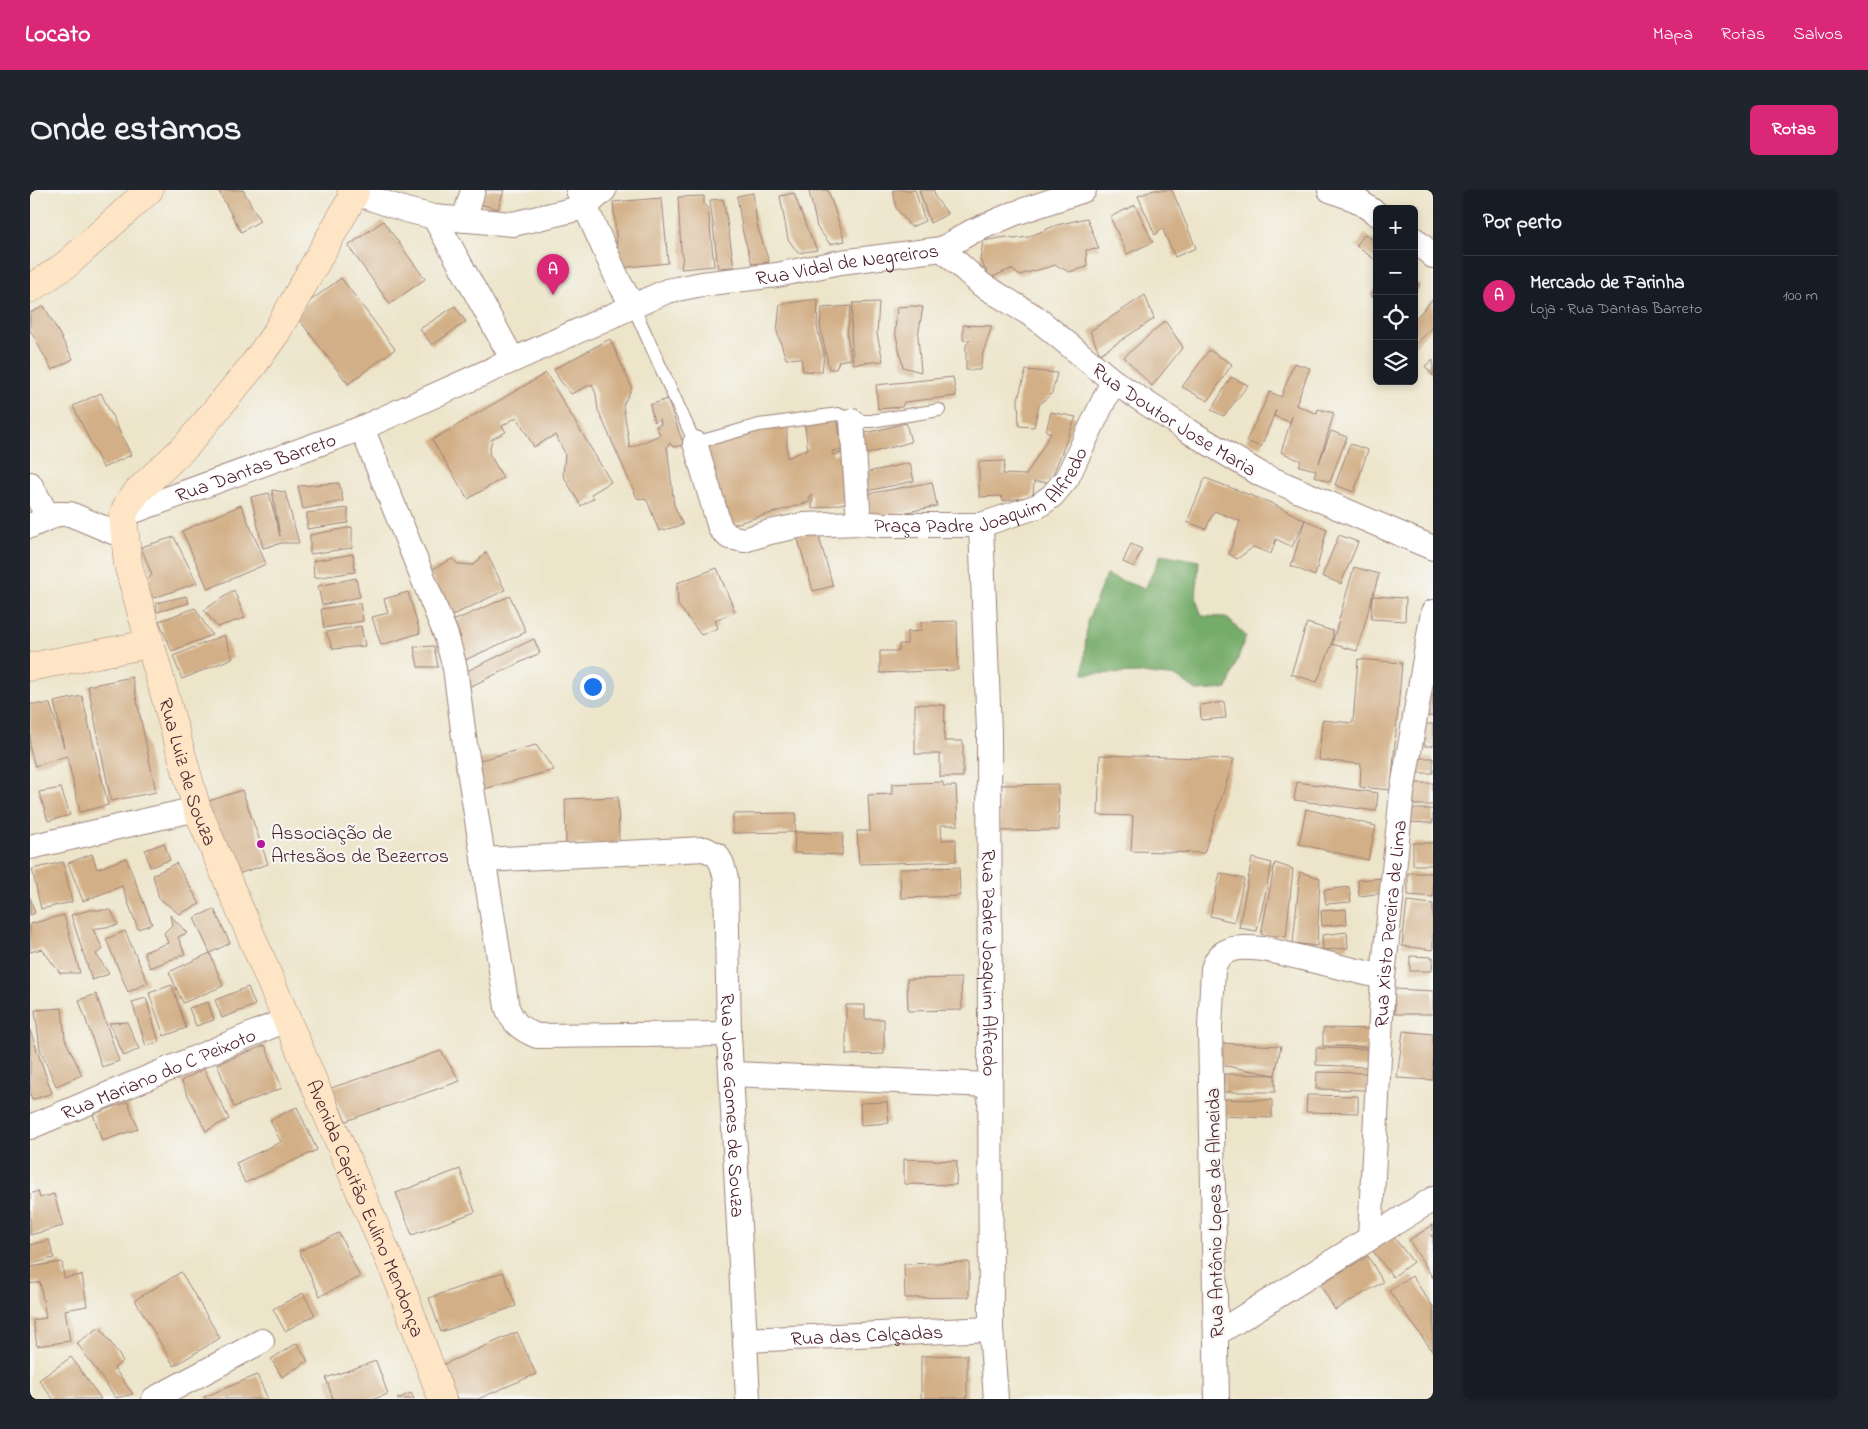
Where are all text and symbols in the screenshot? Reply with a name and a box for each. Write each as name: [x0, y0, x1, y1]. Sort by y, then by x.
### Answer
text: Locato: [25, 18, 91, 53]
text: Mapa: [1653, 22, 1693, 48]
text: Rotas: [1721, 22, 1765, 48]
text: Salvos: [1793, 22, 1843, 48]
text: Onde estamos: [30, 105, 242, 156]
button: Rotas: [1750, 105, 1838, 155]
map controls: [1373, 205, 1418, 385]
button: +: [1373, 205, 1418, 250]
text: Por perto: [1483, 208, 1562, 238]
street label: Rua Vidal de Negreiros: [754, 238, 941, 294]
button: −: [1373, 250, 1418, 295]
pin: A: [537, 254, 569, 295]
text: Mercado de Farinha: [1530, 270, 1684, 297]
text: A: [1494, 284, 1504, 308]
text: 100 m: [1783, 284, 1818, 308]
button: locate: [1373, 295, 1418, 340]
text: Loja · Rua Dantas Barreto: [1530, 297, 1702, 321]
button: layers: [1373, 340, 1418, 385]
street label: Rua Doutor Jose Maria: [1084, 357, 1261, 485]
street label: Rua Dantas Barreto: [172, 427, 341, 512]
street label: Praça Padre Joaquim Alfredo: [873, 443, 1097, 542]
your location: [580, 674, 606, 700]
street label: Rua Luiz de Souza: [149, 695, 223, 851]
street label: Rua Xisto Pereira de Lima: [1368, 819, 1416, 1028]
place label: Associação de Artesãos de Bezerros: [271, 820, 449, 872]
marker: Associação de Artesãos de Bezerros: [255, 838, 267, 850]
street label: Rua Padre Joaquim Alfredo: [972, 849, 1002, 1076]
street label: Rua Jose Gomes de Souza: [711, 993, 751, 1218]
street label: Rua Mariano do C Peixoto: [57, 1022, 261, 1129]
street label: Avenida Capitão Eulino Mendonça: [297, 1076, 430, 1342]
street label: Rua Antônio Lopes de Almeida: [1200, 1088, 1233, 1338]
street label: Rua das Calçadas: [790, 1319, 944, 1355]

